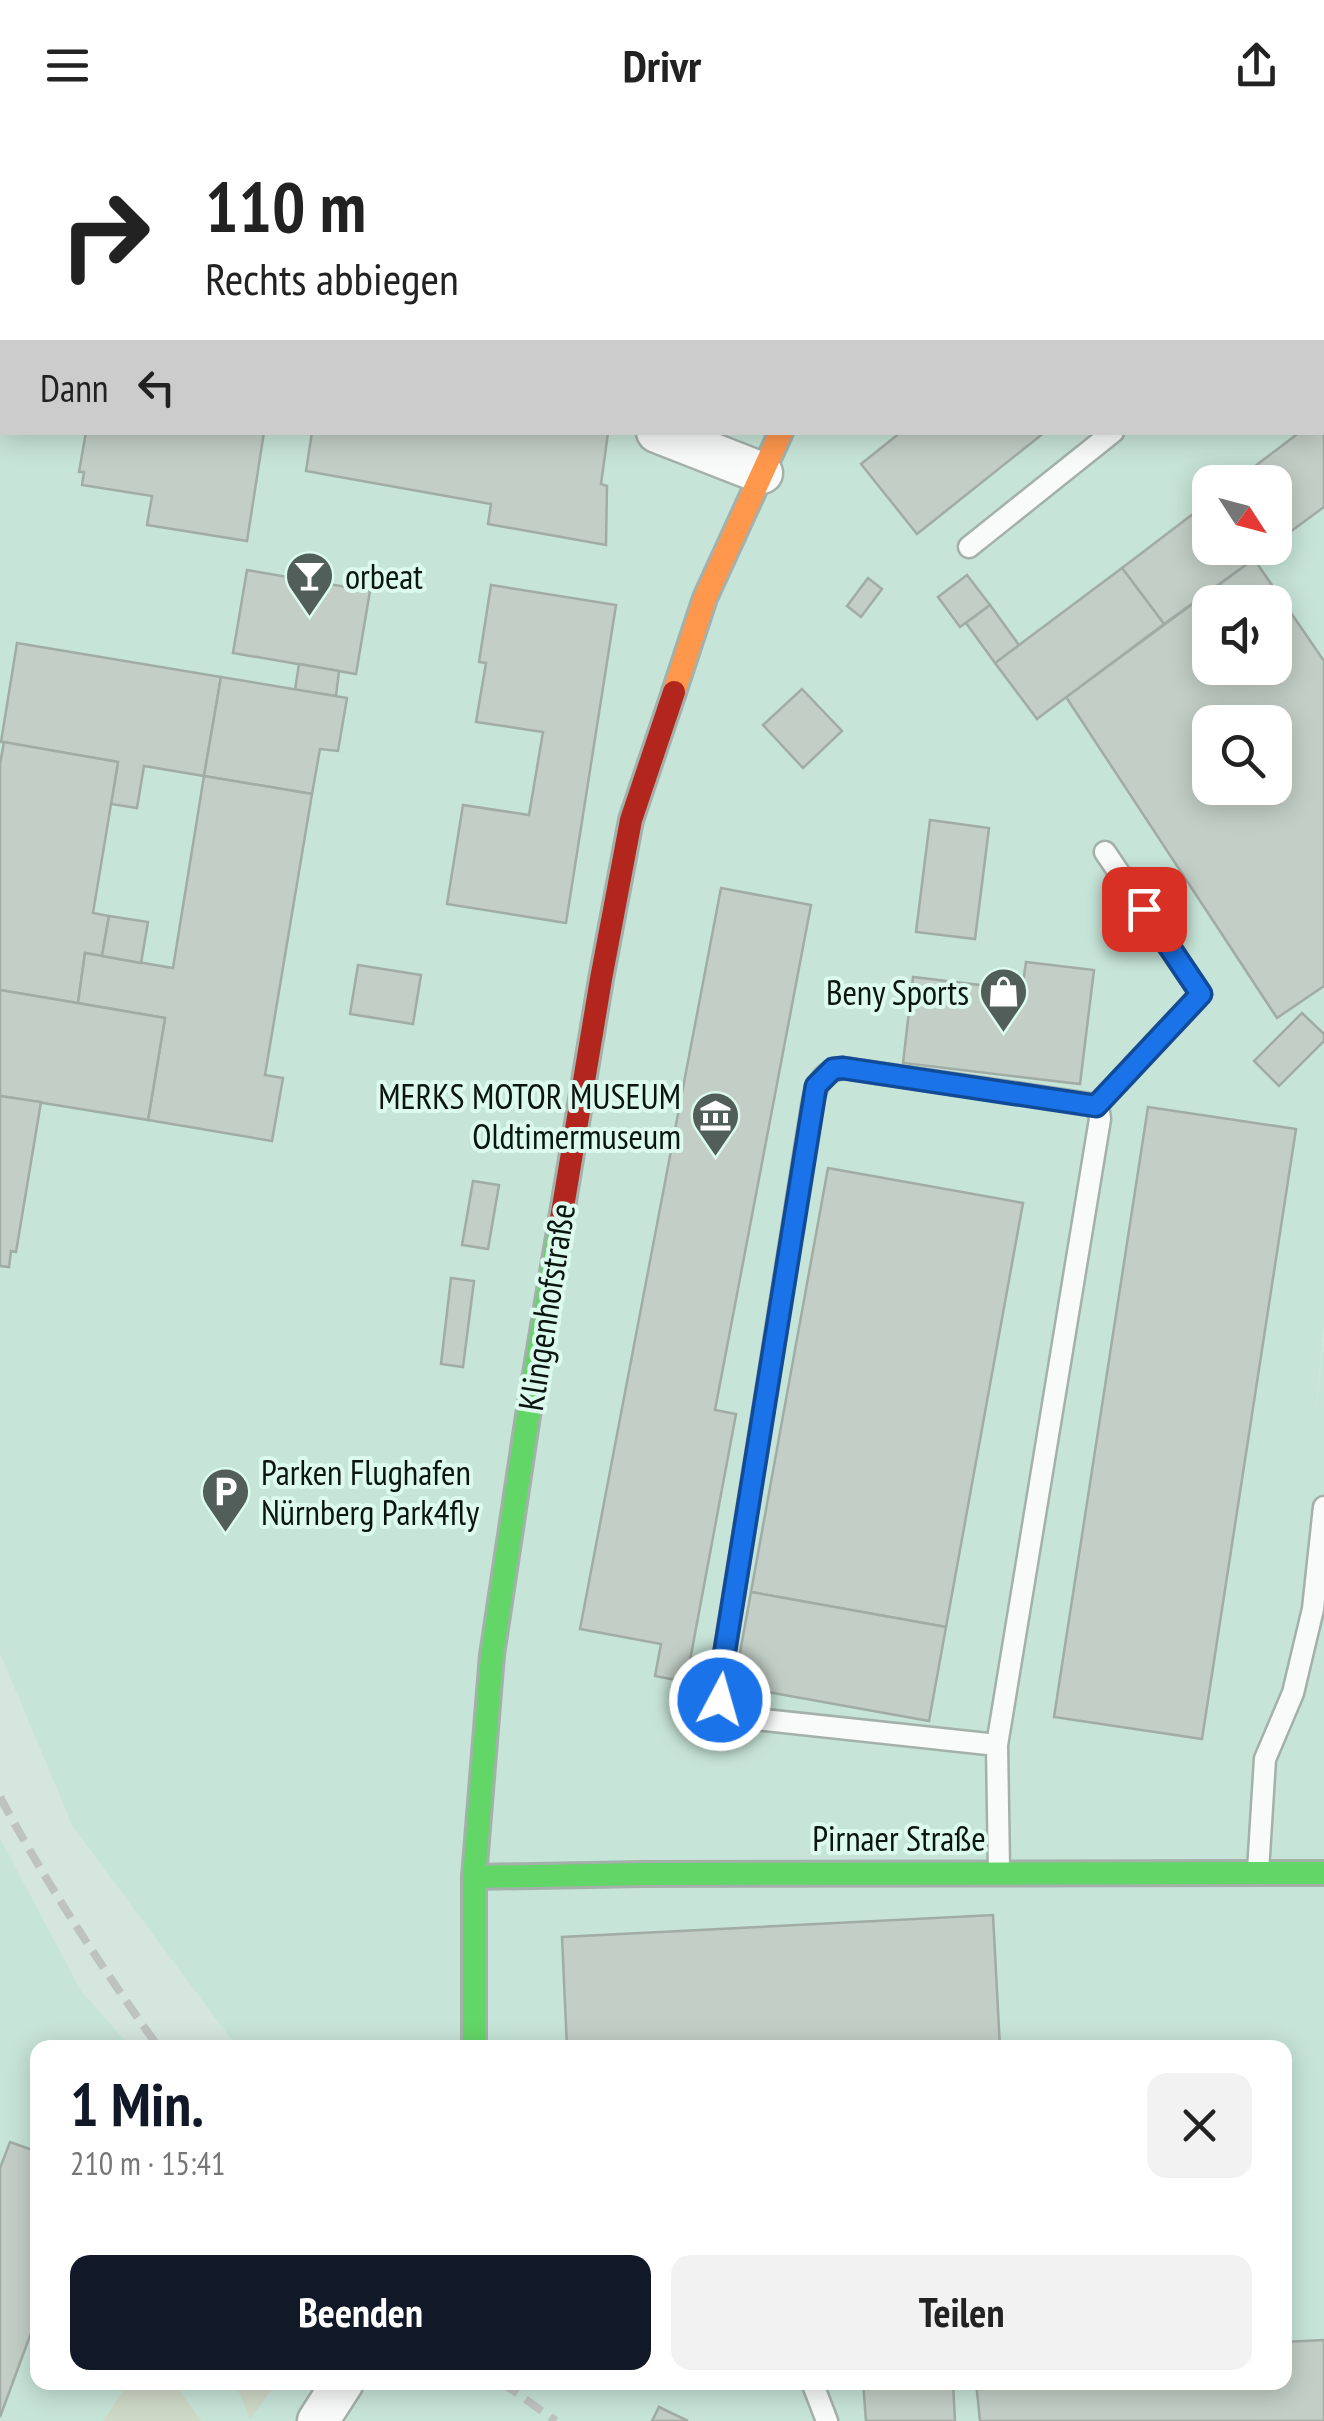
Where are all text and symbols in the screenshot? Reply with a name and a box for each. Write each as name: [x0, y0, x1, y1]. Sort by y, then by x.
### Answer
text: Drivr: [623, 36, 701, 94]
icon: menu: [40, 38, 95, 93]
icon: share: [1229, 38, 1284, 93]
text: 110 m: [205, 161, 366, 251]
icon: right: [40, 170, 170, 300]
text: Rechts abbiegen: [205, 249, 459, 307]
icon: left: [129, 360, 184, 415]
text: Dann: [40, 363, 109, 412]
north arrow: [1192, 465, 1292, 565]
map controls: [1192, 465, 1292, 805]
bar icon: orbeat: [284, 550, 336, 618]
place label: orbeat: [345, 553, 423, 599]
button: sound: [1192, 585, 1292, 685]
button: search: [1192, 705, 1292, 805]
pin: [1102, 867, 1187, 952]
icon: arrive: [1117, 882, 1172, 937]
shop icon: Beny Sports: [978, 966, 1030, 1034]
place label: Beny Sports: [826, 969, 969, 1015]
place label: MERKS MOTOR MUSEUM Oldtimermuseum: [378, 1073, 681, 1159]
museum icon: MERKS MOTOR MUSEUM Oldtimermuseum: [690, 1090, 742, 1158]
street label: Klingenhofstraße: [507, 1200, 585, 1414]
place label: Parken Flughafen Nürnberg Park4fly: [261, 1449, 480, 1535]
parking icon: Parken Flughafen Nürnberg Park4fly: [200, 1466, 252, 1534]
position arrow: [668, 1648, 772, 1752]
street label: Pirnaer Straße: [812, 1815, 986, 1861]
text: 1 Min.: [70, 2065, 204, 2143]
button: close: [1147, 2073, 1252, 2178]
text: 210 m · 15:41: [70, 2142, 225, 2184]
button: Beenden: [70, 2255, 651, 2370]
button: Teilen: [671, 2255, 1252, 2370]

